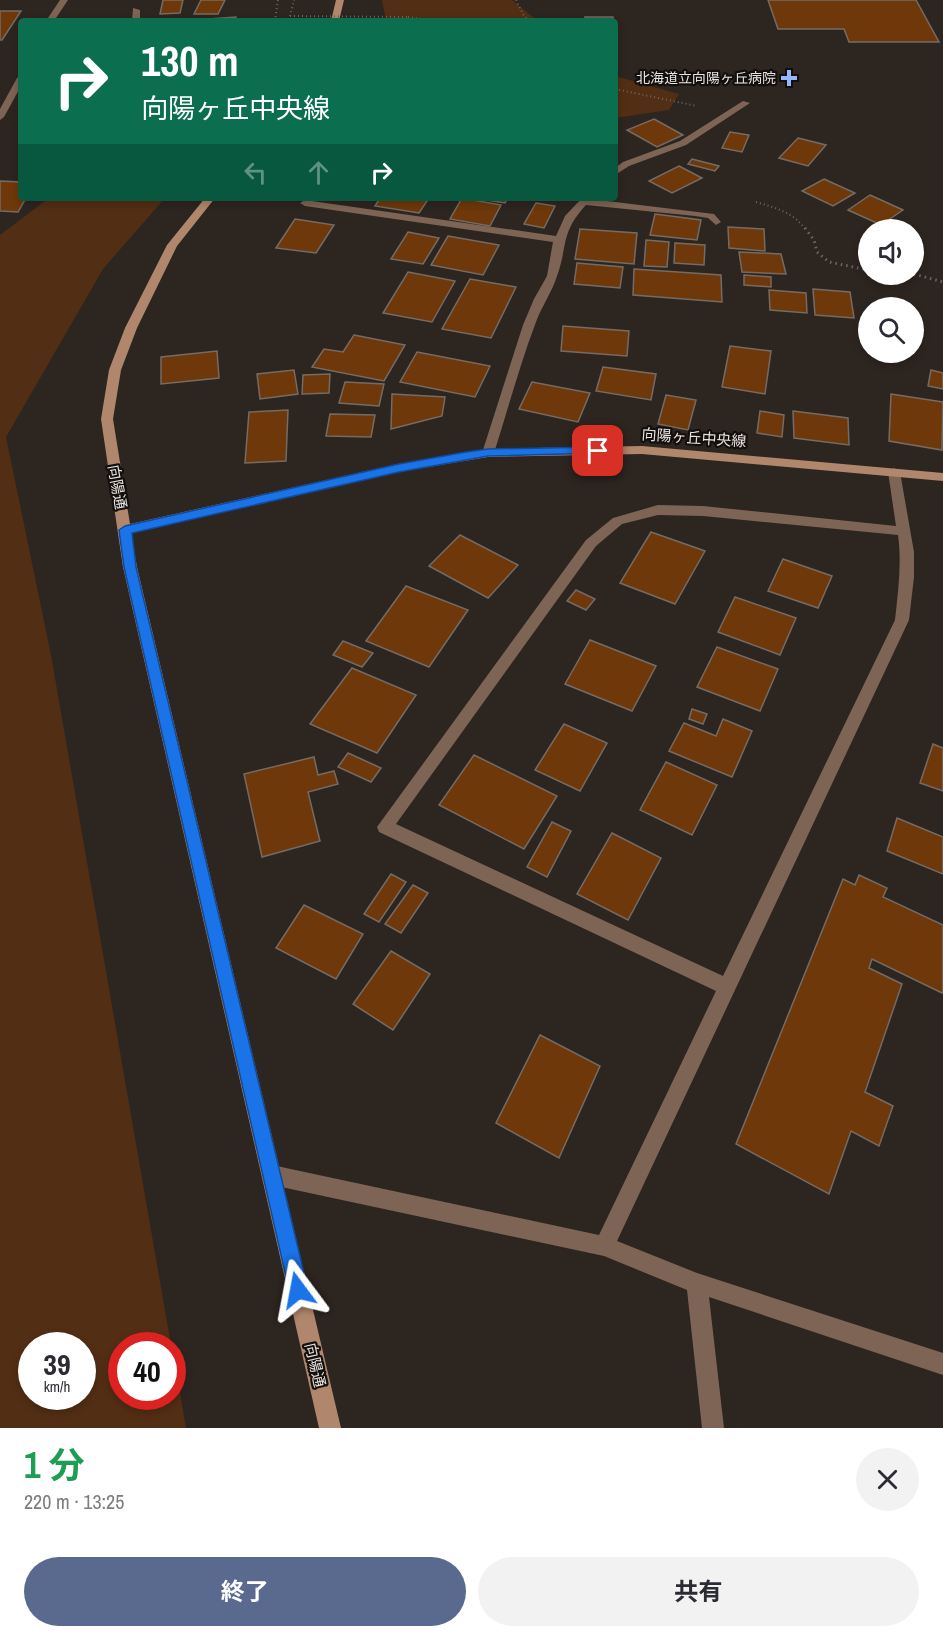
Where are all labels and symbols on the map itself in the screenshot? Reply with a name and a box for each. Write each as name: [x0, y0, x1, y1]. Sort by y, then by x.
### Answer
place label: 北海道立向陽ヶ丘病院: [636, 69, 776, 87]
marker: 北海道立向陽ヶ丘病院: [780, 69, 798, 87]
street label: 向陽ヶ丘中央線: [641, 423, 747, 452]
pin: [572, 425, 623, 476]
street label: 向陽通: [103, 463, 132, 511]
position arrow: [266, 1258, 330, 1322]
speed limit sign: 40: [108, 1332, 186, 1410]
street label: 向陽通: [300, 1341, 331, 1389]

